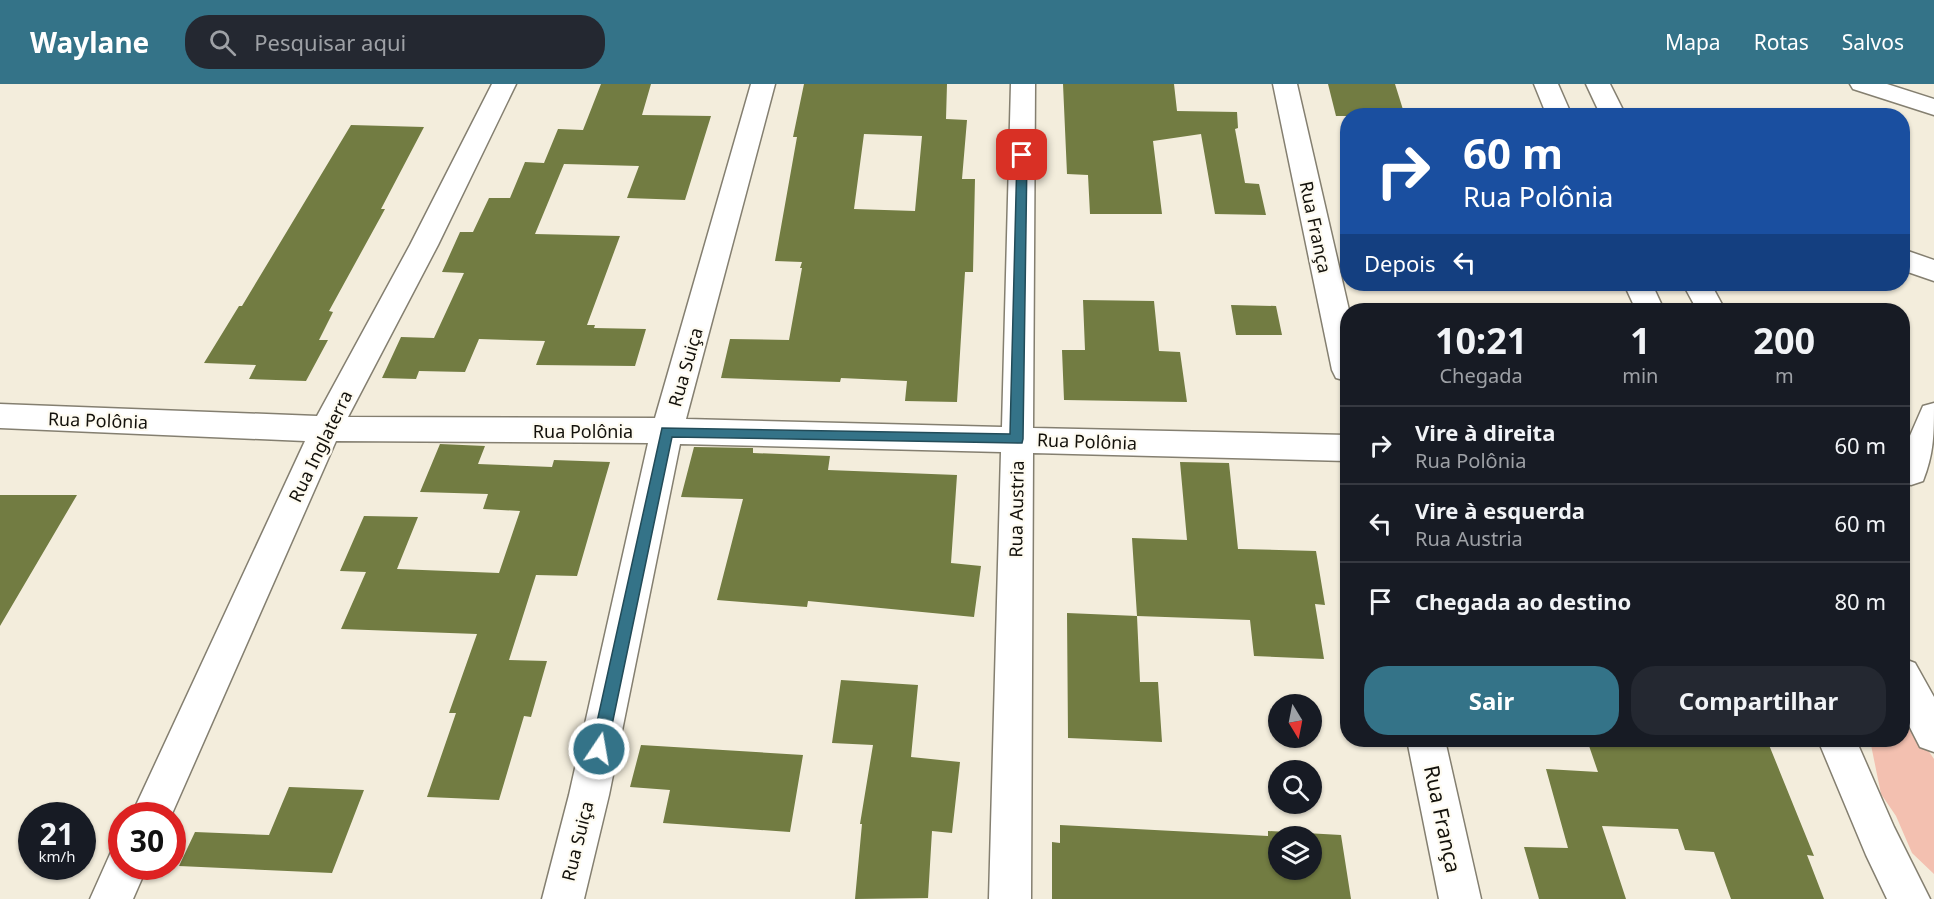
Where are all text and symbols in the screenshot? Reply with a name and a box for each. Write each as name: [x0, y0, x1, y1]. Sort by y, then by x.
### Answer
search box: [185, 15, 605, 69]
text: Waylane: [30, 23, 149, 61]
icon: search: [206, 26, 239, 59]
text: Pesquisar aqui: [254, 27, 406, 57]
text: Mapa: [1665, 28, 1721, 56]
text: Rotas: [1754, 28, 1809, 56]
text: Salvos: [1842, 28, 1904, 56]
text: 60 m: [1463, 124, 1563, 181]
pin: [996, 129, 1047, 180]
icon: right: [1364, 132, 1442, 210]
icon: arrive: [1005, 138, 1038, 171]
text: Rua Polônia: [1463, 178, 1613, 215]
street label: Rua França: [1295, 179, 1337, 275]
icon: left: [1448, 246, 1481, 279]
text: Depois: [1364, 248, 1436, 278]
text: 10:21: [1435, 316, 1527, 365]
text: 1: [1630, 316, 1651, 365]
text: 200: [1753, 316, 1815, 365]
street label: Rua Suiça: [662, 325, 708, 409]
text: Chegada: [1439, 362, 1523, 389]
text: min: [1622, 362, 1658, 389]
text: m: [1775, 362, 1794, 389]
street label: Rua Inglaterra: [283, 386, 357, 506]
street label: Rua Polônia: [47, 406, 149, 434]
text: Vire à direita: [1415, 417, 1555, 447]
street label: Rua Polônia: [533, 419, 633, 443]
street label: Rua Polônia: [1036, 427, 1138, 455]
icon: right: [1364, 429, 1397, 462]
text: 60 m: [1835, 430, 1886, 460]
text: Rua Polônia: [1415, 447, 1526, 474]
street label: Rua Austria: [1003, 460, 1029, 558]
text: Vire à esquerda: [1415, 495, 1585, 525]
icon: left: [1364, 507, 1397, 540]
text: 60 m: [1835, 508, 1886, 538]
text: Rua Austria: [1415, 525, 1523, 552]
icon: arrive: [1364, 585, 1397, 618]
text: Chegada ao destino: [1415, 586, 1631, 616]
text: 80 m: [1835, 586, 1886, 616]
button: Sair: [1364, 666, 1619, 735]
button: Compartilhar: [1631, 666, 1886, 735]
north arrow: [1268, 694, 1322, 748]
map controls: [1268, 694, 1322, 880]
position arrow: [567, 717, 631, 781]
button: search: [1268, 760, 1322, 814]
street label: Rua França: [1418, 763, 1468, 875]
street label: Rua Suiça: [555, 799, 599, 883]
speed limit sign: 30: [108, 802, 186, 880]
text: 21: [40, 813, 74, 854]
button: layers: [1268, 826, 1322, 880]
text: km/h: [39, 846, 75, 866]

